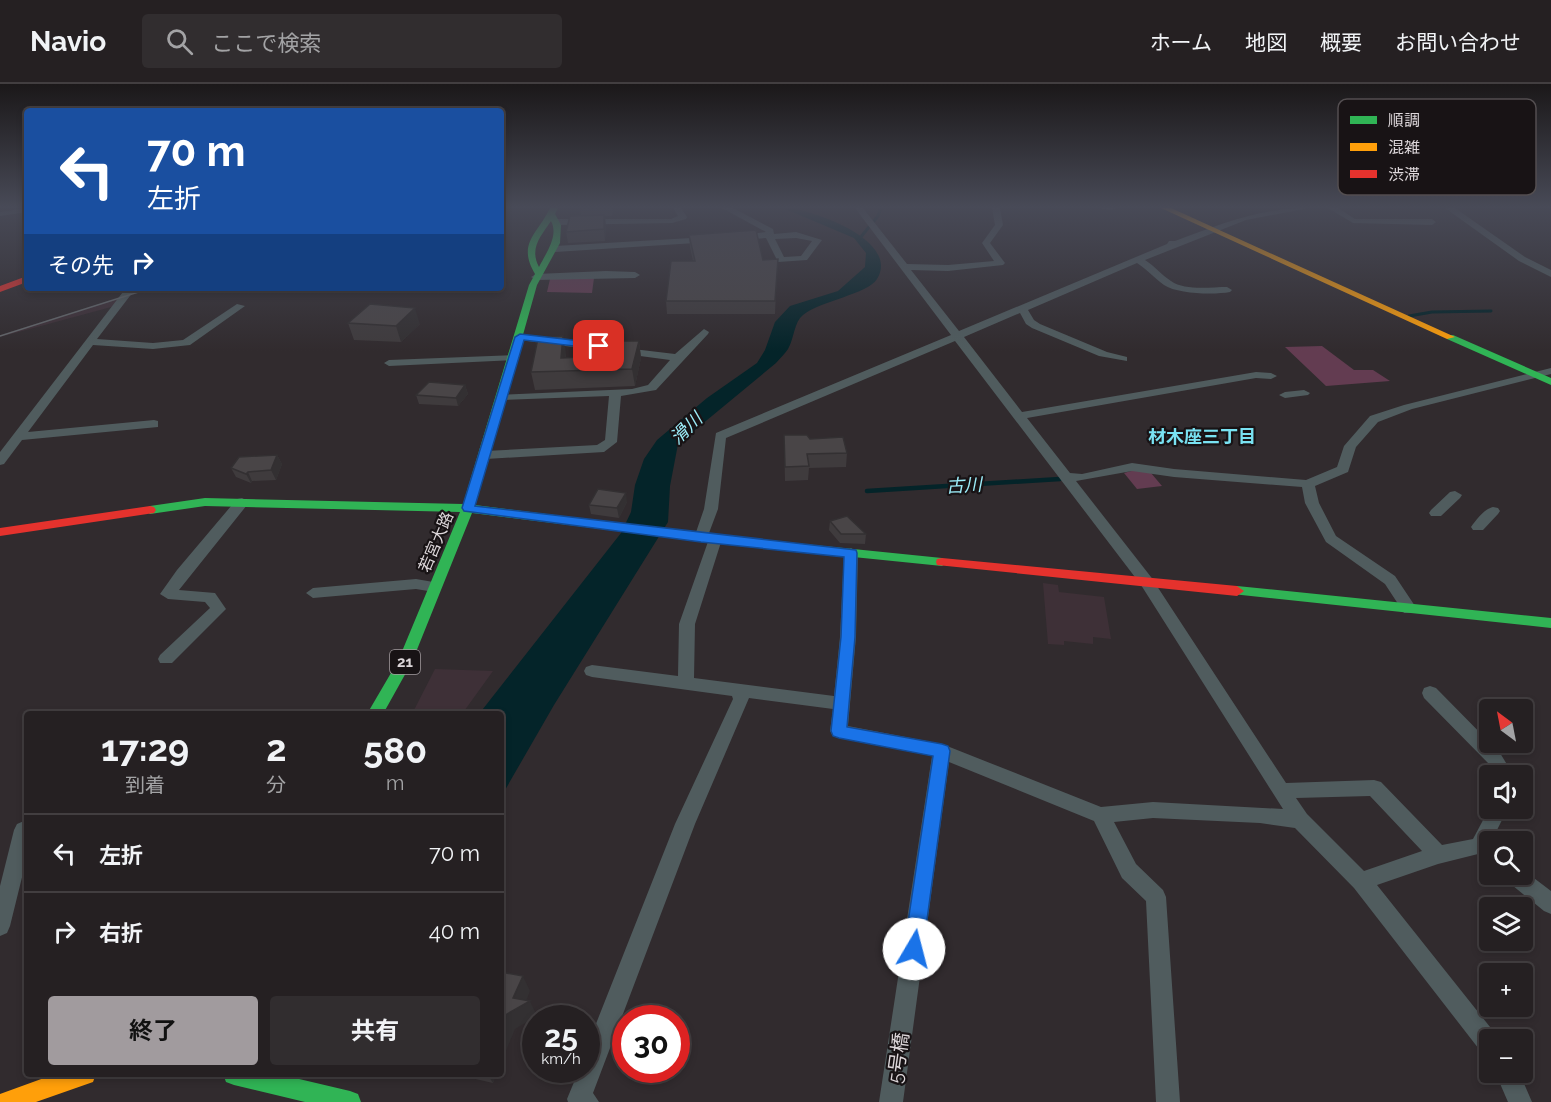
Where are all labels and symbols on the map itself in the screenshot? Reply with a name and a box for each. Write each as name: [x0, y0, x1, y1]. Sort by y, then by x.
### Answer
legend: [1338, 99, 1536, 195]
text: 順調: [1388, 111, 1420, 130]
text: 混雑: [1388, 138, 1420, 157]
text: 渋滞: [1388, 165, 1420, 184]
pin: [573, 320, 624, 371]
water label: 滑川: [666, 407, 708, 448]
district label: 材木座三丁目: [1148, 426, 1256, 447]
water label: 古川: [945, 473, 985, 496]
street label: 若宮大路: [415, 509, 457, 575]
road number: 21: [390, 650, 420, 674]
north arrow: [1479, 699, 1533, 753]
position arrow: [882, 917, 946, 981]
speed limit sign: 30: [612, 1005, 690, 1083]
street label: 5号橋: [883, 1031, 913, 1085]

